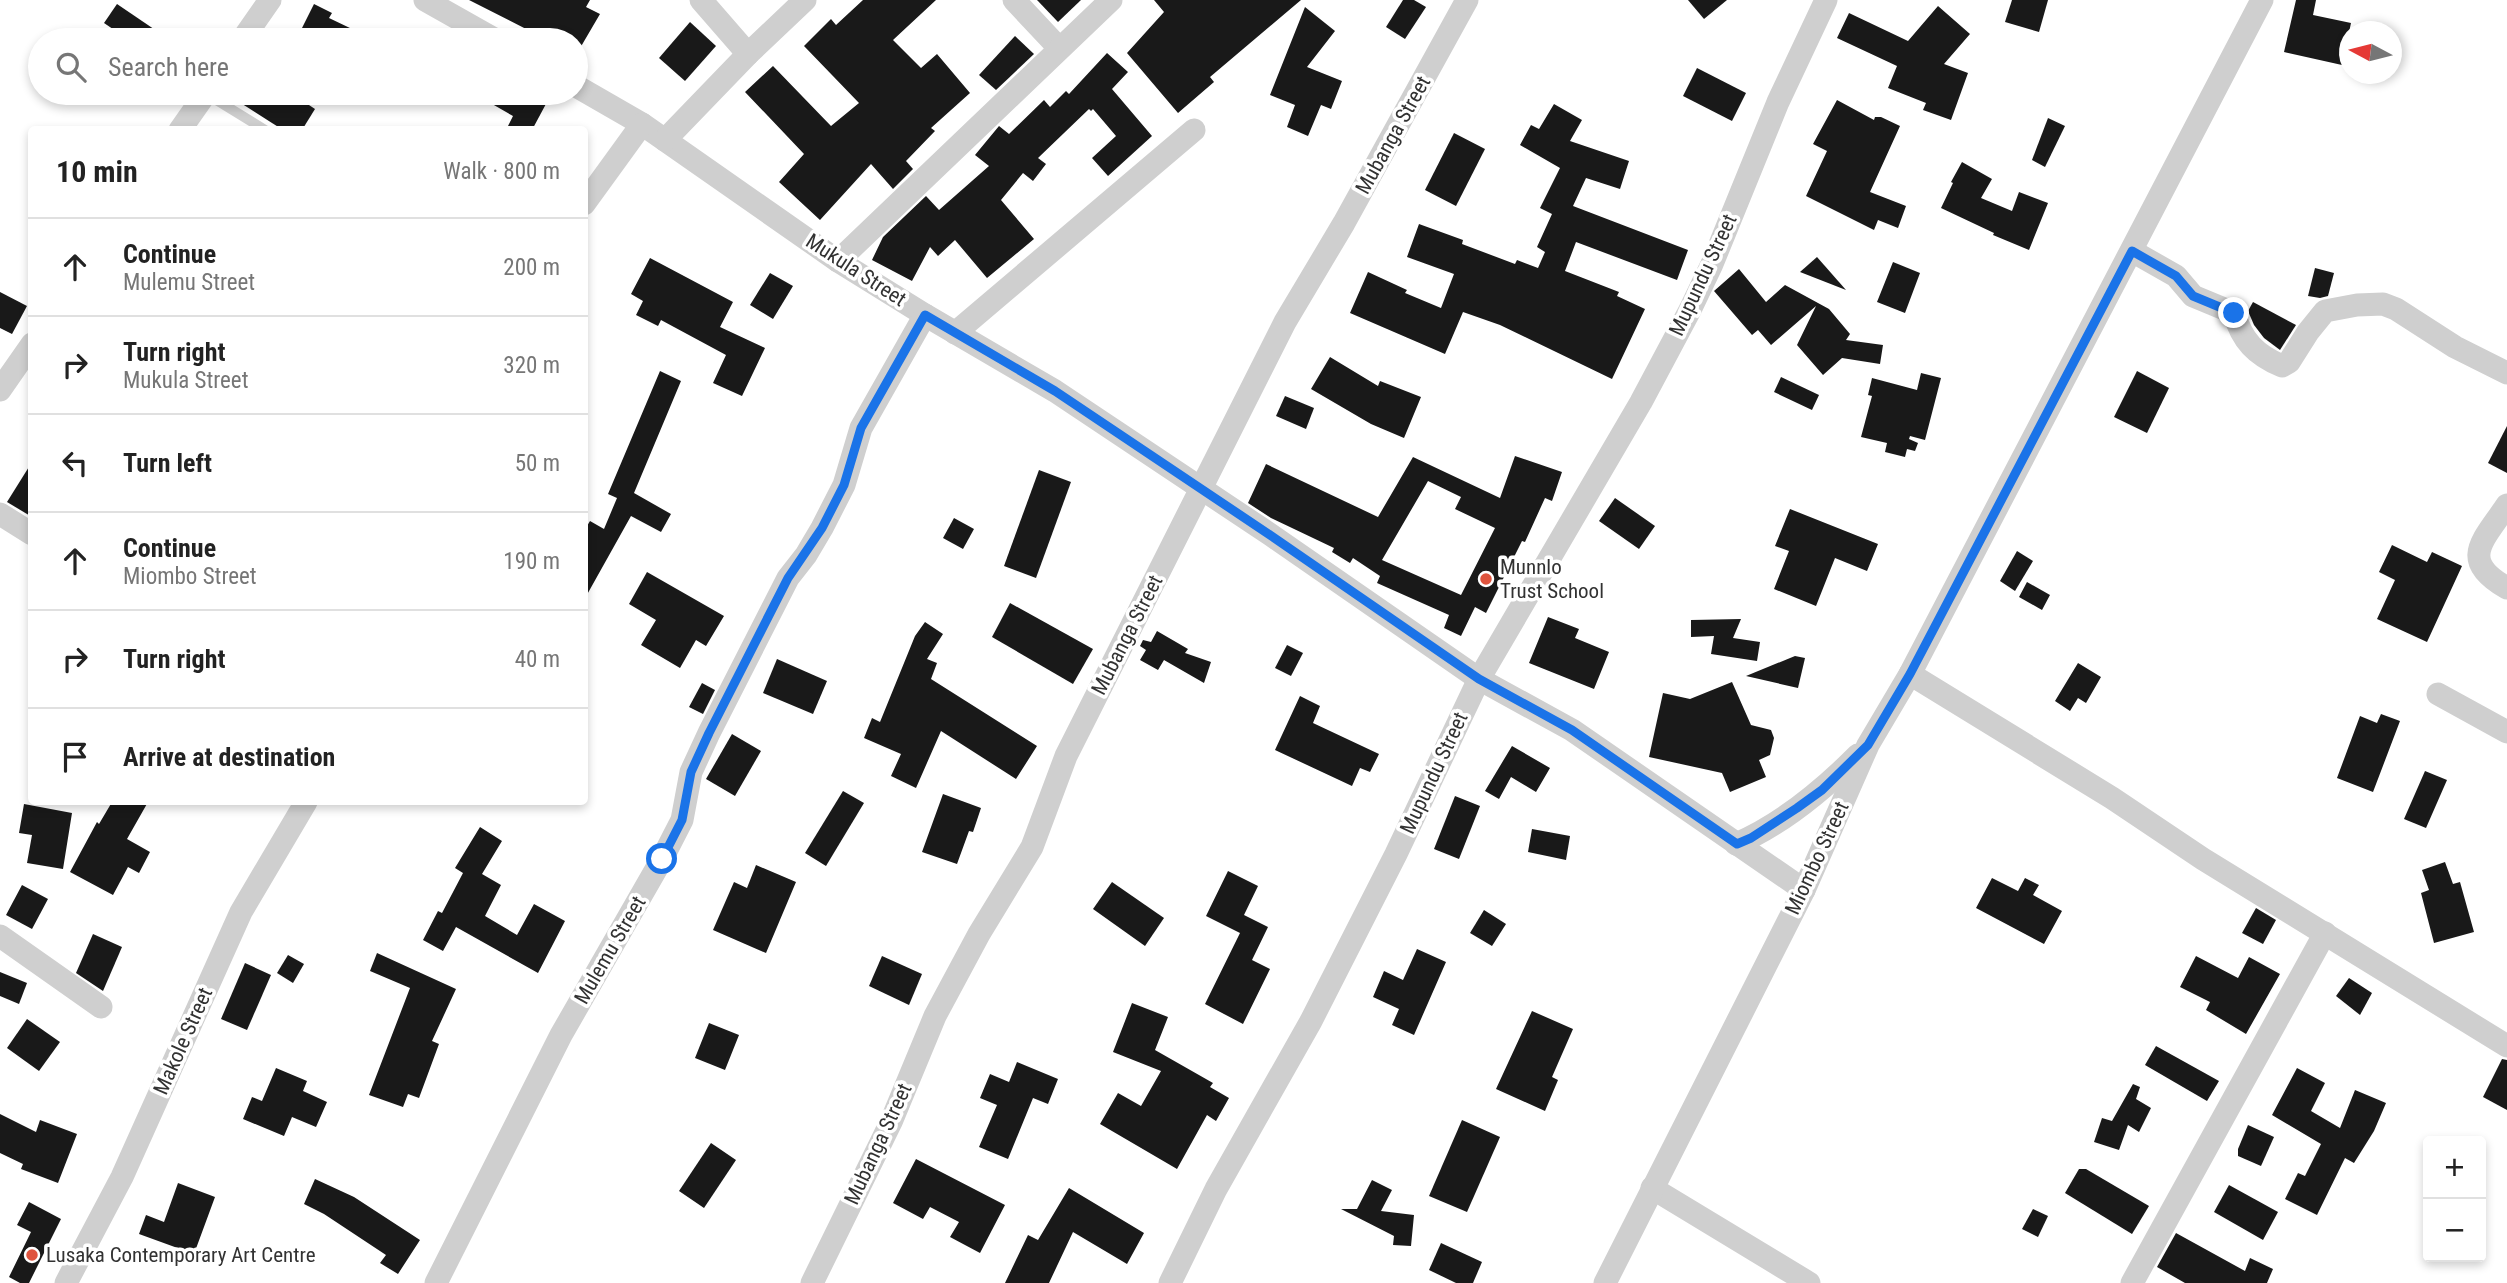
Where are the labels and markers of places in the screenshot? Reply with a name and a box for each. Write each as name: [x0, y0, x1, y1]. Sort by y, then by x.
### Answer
place label: Munnlo Trust School: [1500, 555, 1604, 603]
marker: Munnlo Trust School: [1478, 571, 1494, 587]
place label: Lusaka Contemporary Art Centre: [46, 1243, 316, 1267]
marker: Lusaka Contemporary Art Centre: [24, 1247, 40, 1263]

